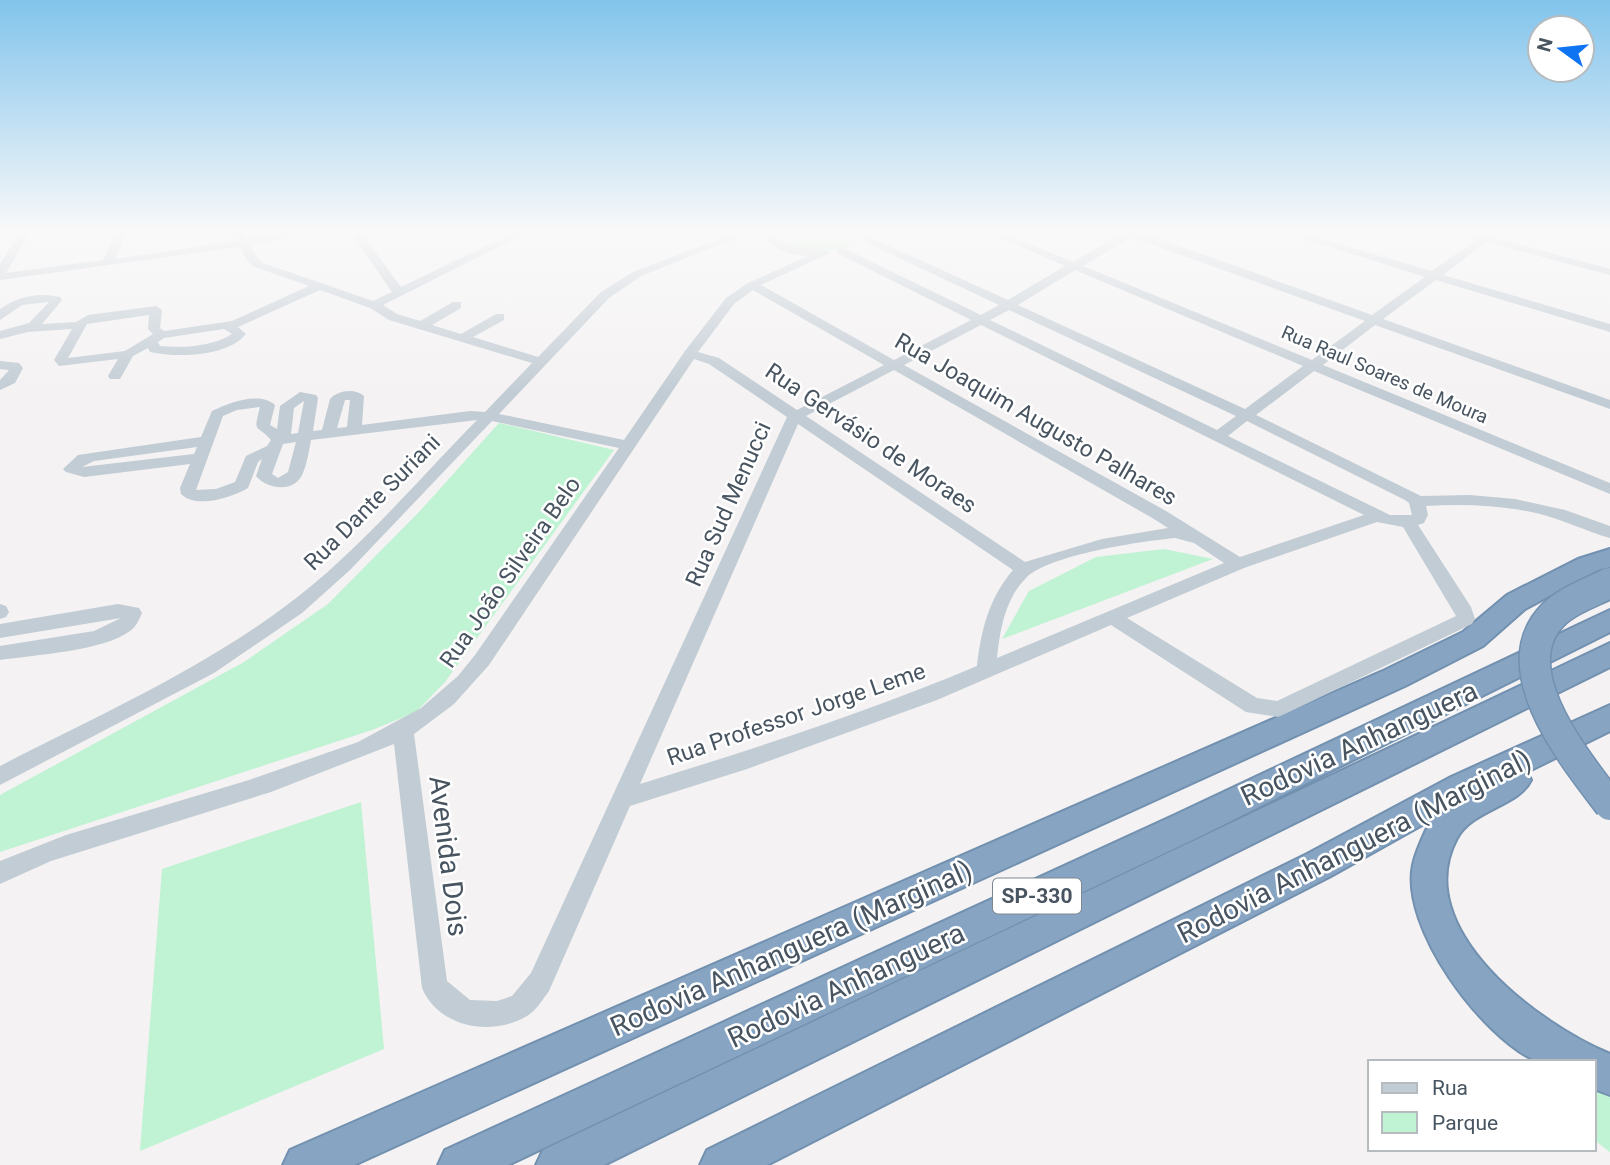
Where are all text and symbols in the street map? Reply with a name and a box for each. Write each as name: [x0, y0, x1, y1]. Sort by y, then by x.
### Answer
north arrow: [1526, 14, 1596, 84]
text: N: [1532, 35, 1558, 54]
street label: Rua Raul Soares de Moura: [1278, 320, 1492, 428]
street label: Rua Joaquim Augusto Palhares: [890, 327, 1182, 511]
street label: Rua Gervásio de Moraes: [760, 358, 981, 519]
street label: Rua Sud Menucci: [680, 418, 777, 591]
street label: Rua Dante Suriani: [299, 429, 446, 576]
street label: Rua João Silveira Belo: [434, 472, 586, 673]
street label: Rua Professor Jorge Leme: [663, 657, 929, 771]
street label: Rodovia Anhanguera: [1236, 674, 1483, 813]
street label: Rodovia Anhanguera (Marginal): [1172, 743, 1537, 950]
street label: Avenida Dois: [422, 774, 475, 938]
street label: Rodovia Anhanguera (Marginal): [605, 853, 977, 1043]
road number: SP-330: [993, 878, 1081, 914]
street label: Rodovia Anhanguera: [722, 915, 970, 1055]
legend: [1368, 1060, 1596, 1151]
text: Rua: [1432, 1076, 1468, 1100]
text: Parque: [1432, 1111, 1498, 1135]

